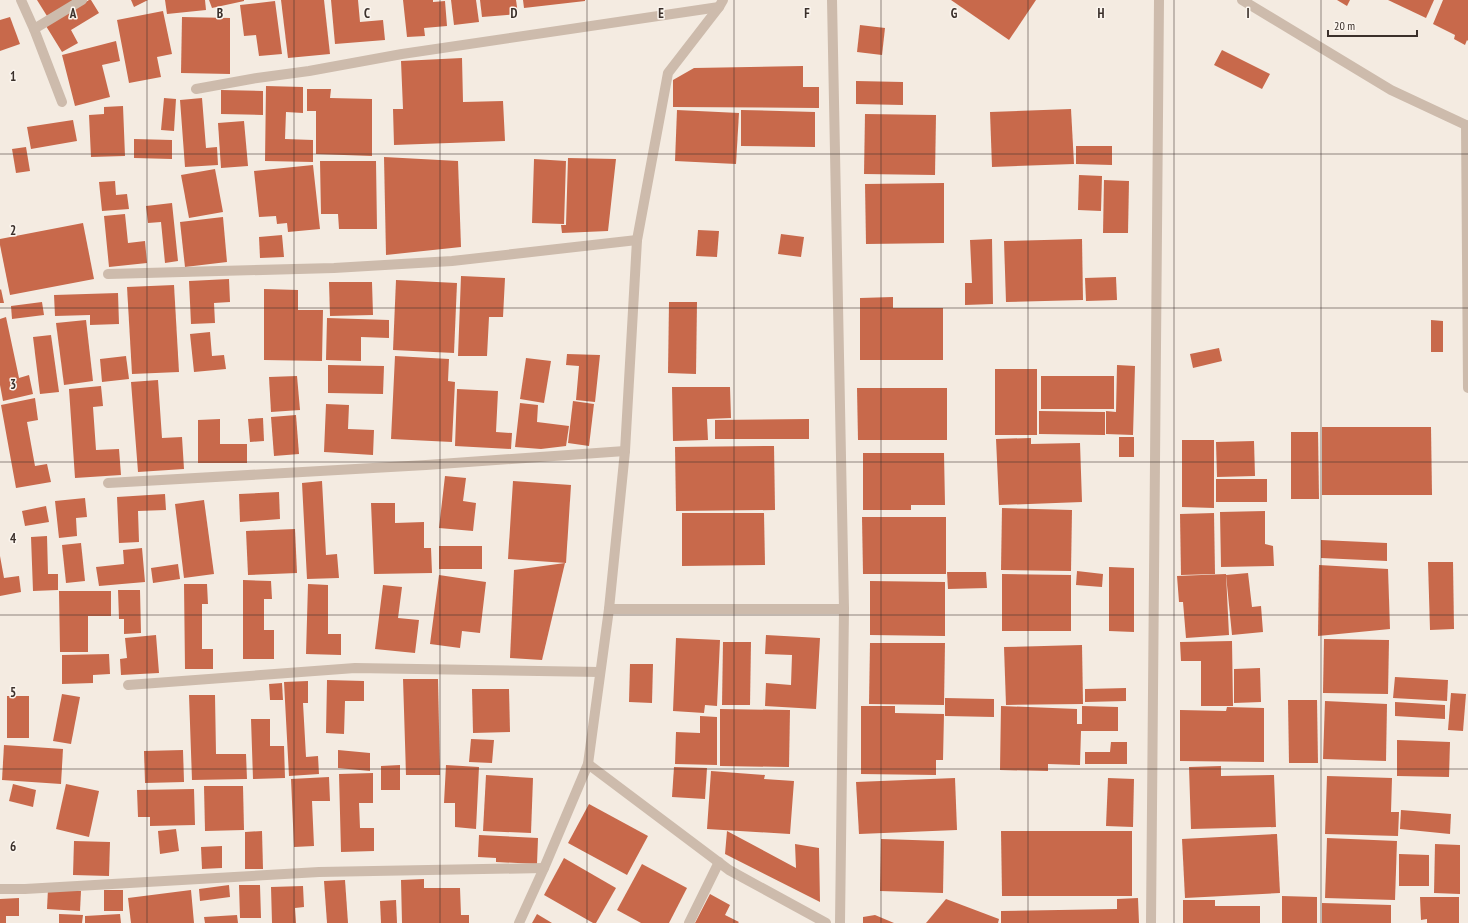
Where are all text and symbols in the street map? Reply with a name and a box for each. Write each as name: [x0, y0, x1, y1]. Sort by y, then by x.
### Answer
text: A: [69, 5, 77, 22]
text: B: [217, 5, 223, 22]
text: C: [364, 5, 370, 22]
text: D: [511, 5, 518, 22]
text: E: [658, 5, 664, 22]
text: F: [804, 5, 810, 22]
text: G: [951, 5, 958, 22]
text: H: [1098, 5, 1105, 22]
text: I: [1246, 5, 1250, 22]
scale bar: [1328, 12, 1417, 38]
text: 20 m: [1334, 18, 1355, 33]
text: 1: [10, 68, 16, 85]
text: 2: [10, 222, 16, 239]
text: 3: [10, 376, 16, 393]
text: 4: [10, 530, 17, 547]
text: 5: [10, 684, 16, 701]
text: 6: [10, 838, 16, 855]

